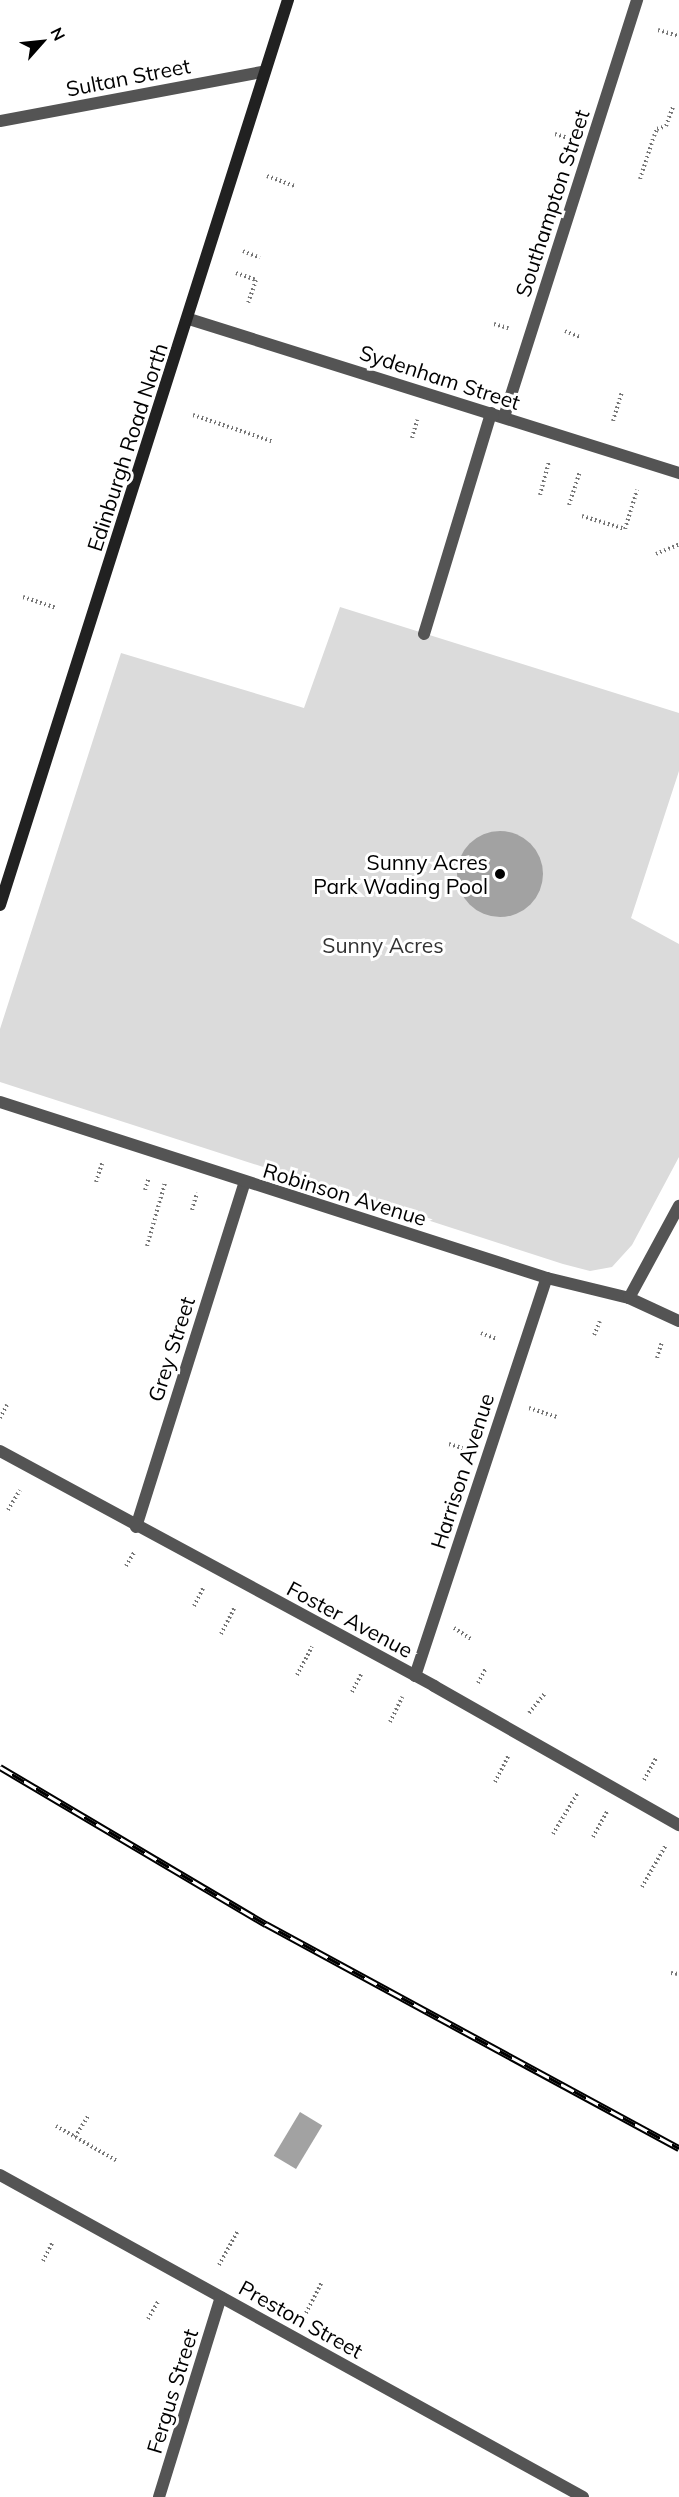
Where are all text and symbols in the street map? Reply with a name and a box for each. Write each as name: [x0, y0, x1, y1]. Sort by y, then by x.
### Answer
north arrow: [12, 12, 72, 72]
text: N: [46, 24, 70, 44]
street label: Sultan Street: [64, 53, 192, 101]
street label: Southampton Street: [510, 106, 594, 300]
street label: Sydenham Street: [357, 339, 523, 415]
street label: Edinburgh Road North: [81, 340, 173, 554]
place label: Sunny Acres Park Wading Pool: [313, 849, 488, 899]
marker: Sunny Acres Park Wading Pool: [493, 867, 507, 881]
park label: Sunny Acres: [322, 932, 444, 958]
street label: Robinson Avenue: [260, 1157, 430, 1231]
street label: Grey Street: [142, 1293, 200, 1405]
street label: Harrison Avenue: [425, 1390, 499, 1552]
street label: Foster Avenue: [283, 1575, 417, 1663]
street label: Preston Street: [235, 2275, 367, 2363]
street label: Fergus Street: [141, 2326, 203, 2456]

